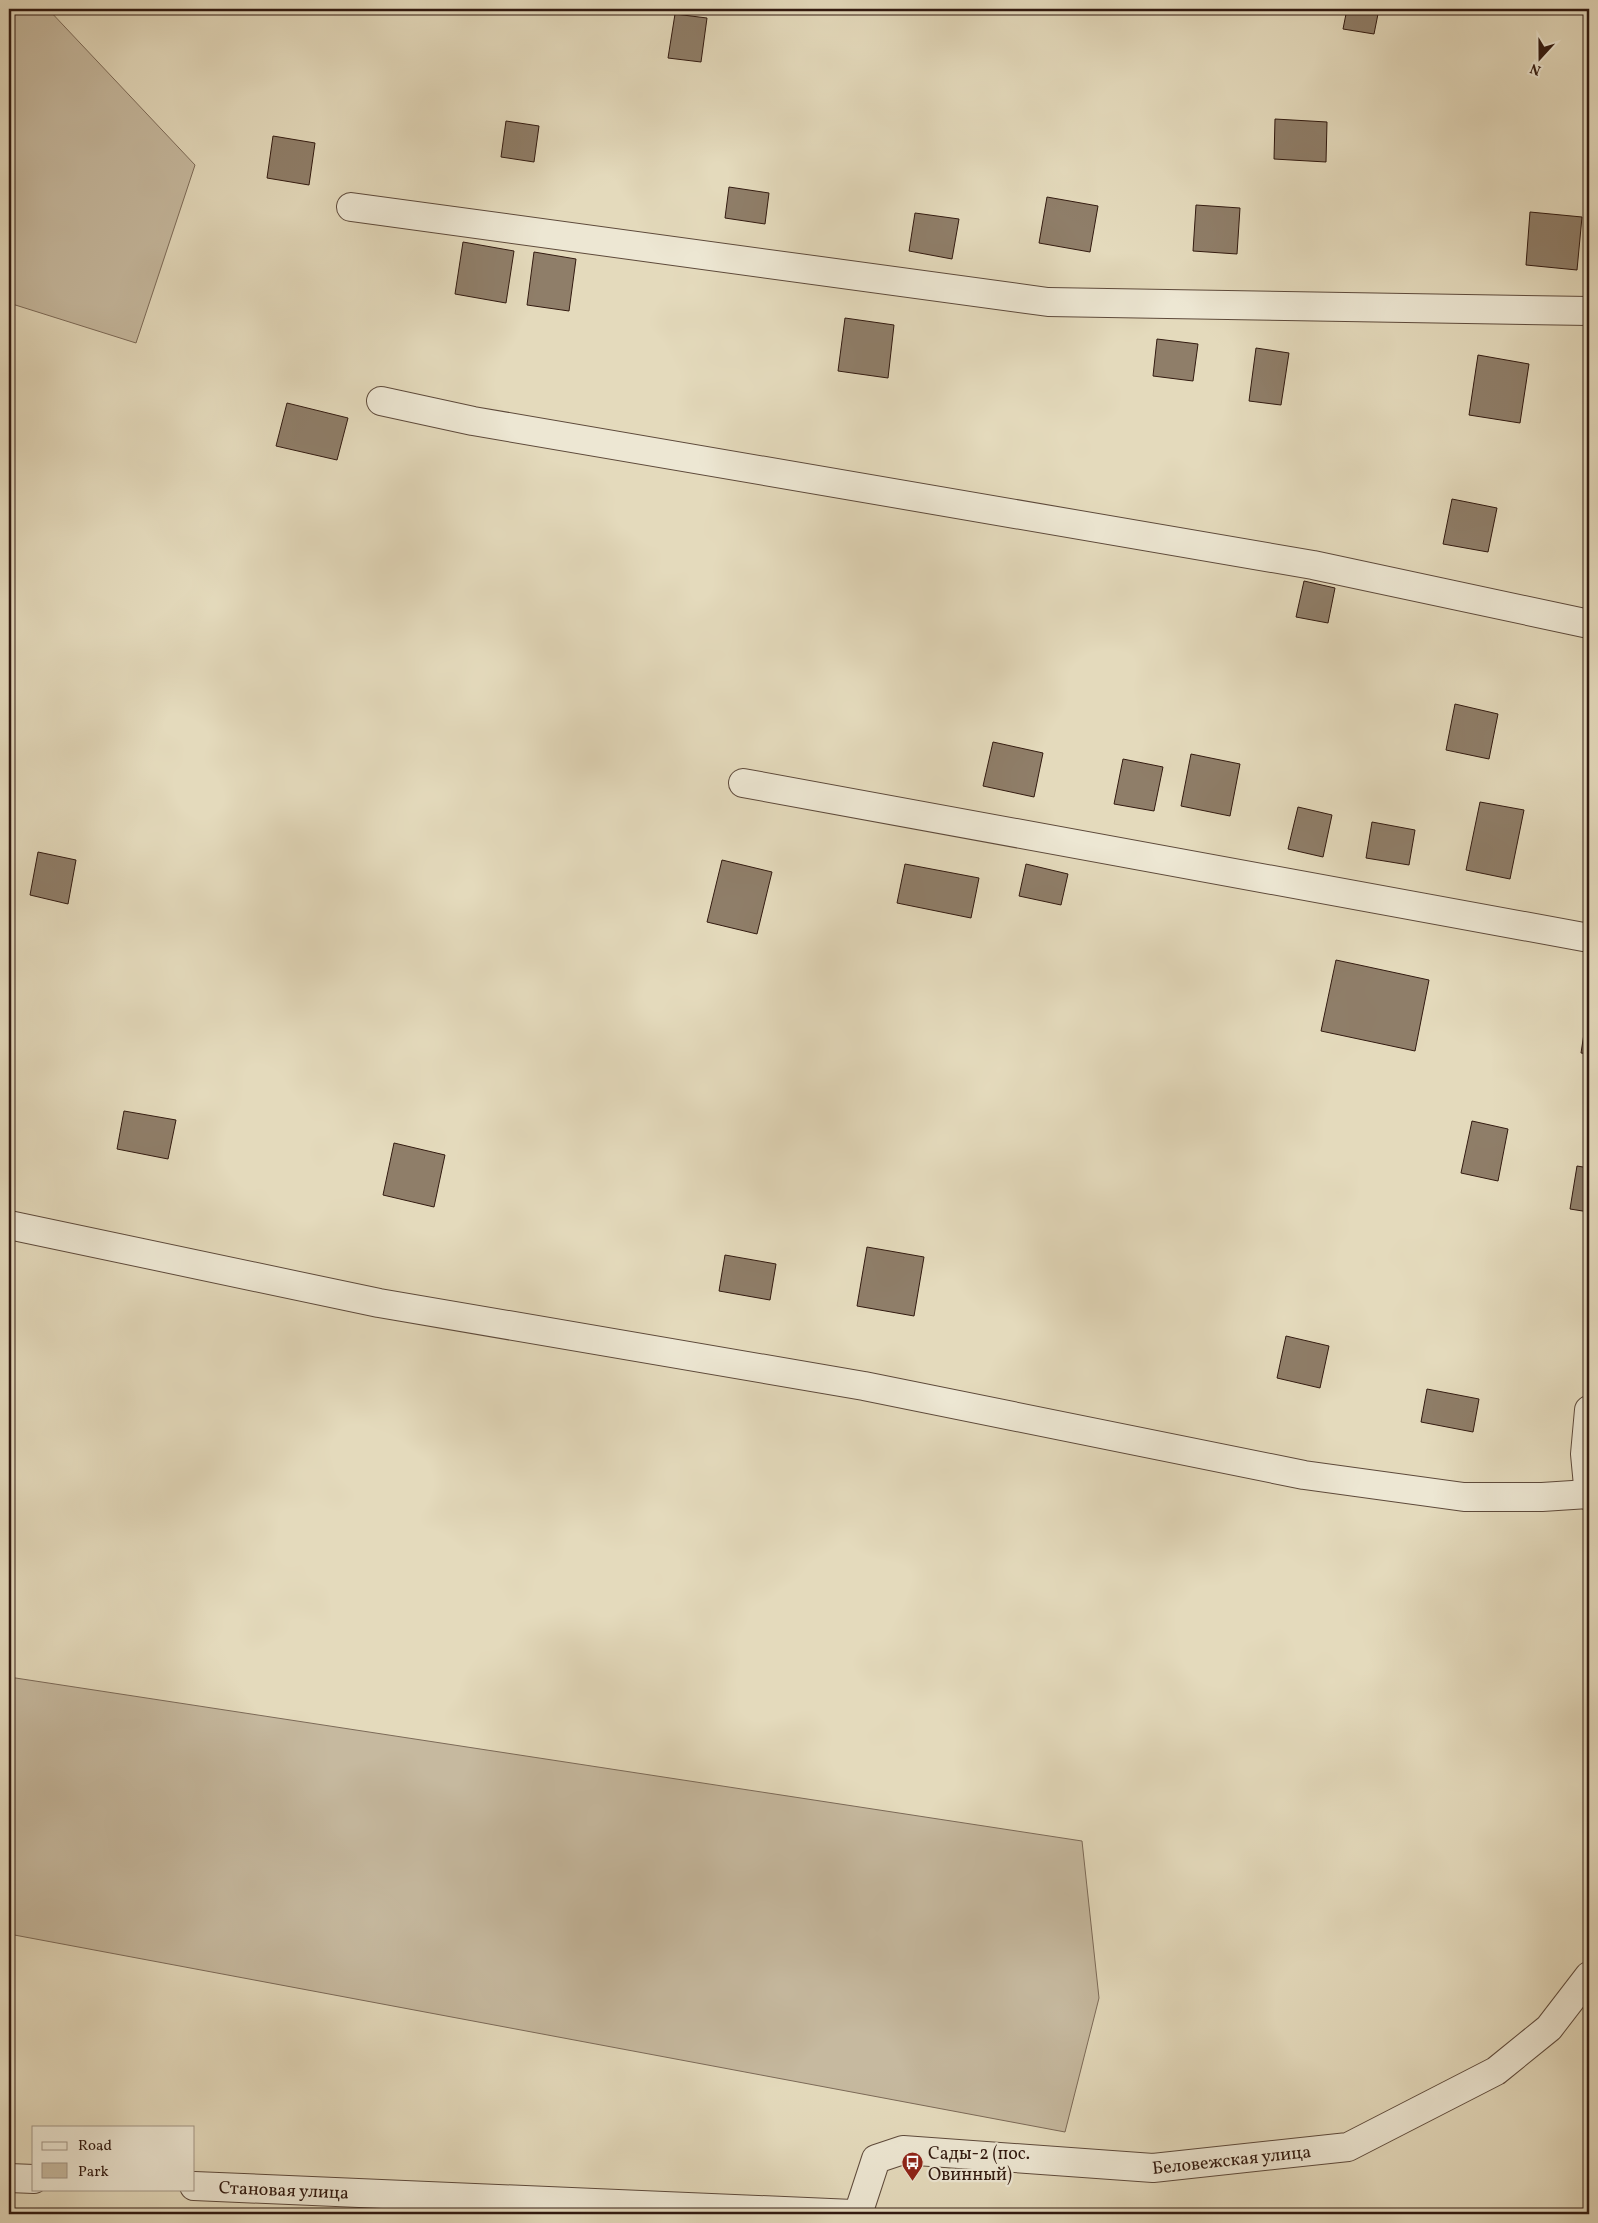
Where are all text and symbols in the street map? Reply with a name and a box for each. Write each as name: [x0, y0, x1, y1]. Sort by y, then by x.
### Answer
north arrow: [1516, 32, 1566, 82]
text: N: [1528, 58, 1544, 79]
legend: [32, 2126, 195, 2190]
text: Road: [78, 2136, 112, 2157]
street label: Беловежская улица: [1151, 2140, 1313, 2182]
place label: Сады-2 (пос. Овинный): [928, 2142, 1030, 2188]
bus stop icon: Сады-2 (пос. Овинный): [900, 2151, 924, 2182]
text: Park: [78, 2162, 109, 2183]
street label: Становая улица: [218, 2176, 350, 2207]

